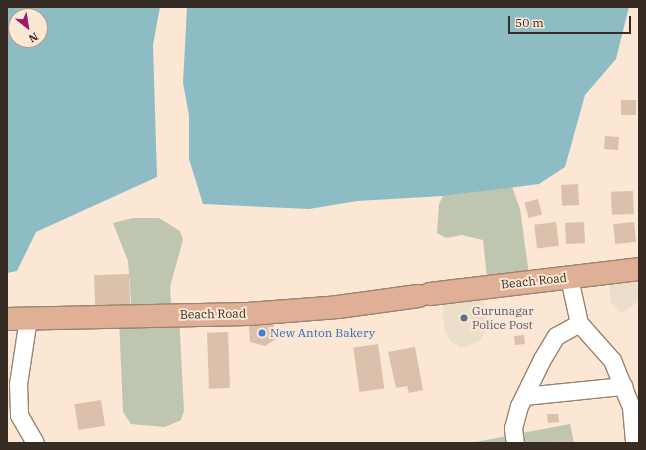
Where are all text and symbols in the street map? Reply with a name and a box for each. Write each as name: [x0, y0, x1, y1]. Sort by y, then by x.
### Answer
north arrow: [8, 8, 48, 48]
scale bar: [510, 8, 633, 34]
text: 50 m: [515, 15, 544, 30]
text: N: [26, 29, 41, 46]
street label: Beach Road: [500, 270, 568, 292]
place label: Gurunagar Police Post: [472, 304, 534, 332]
street label: Beach Road: [180, 306, 246, 322]
marker: Gurunagar Police Post: [459, 313, 469, 323]
place label: New Anton Bakery: [270, 326, 375, 340]
marker: New Anton Bakery: [257, 328, 267, 338]

